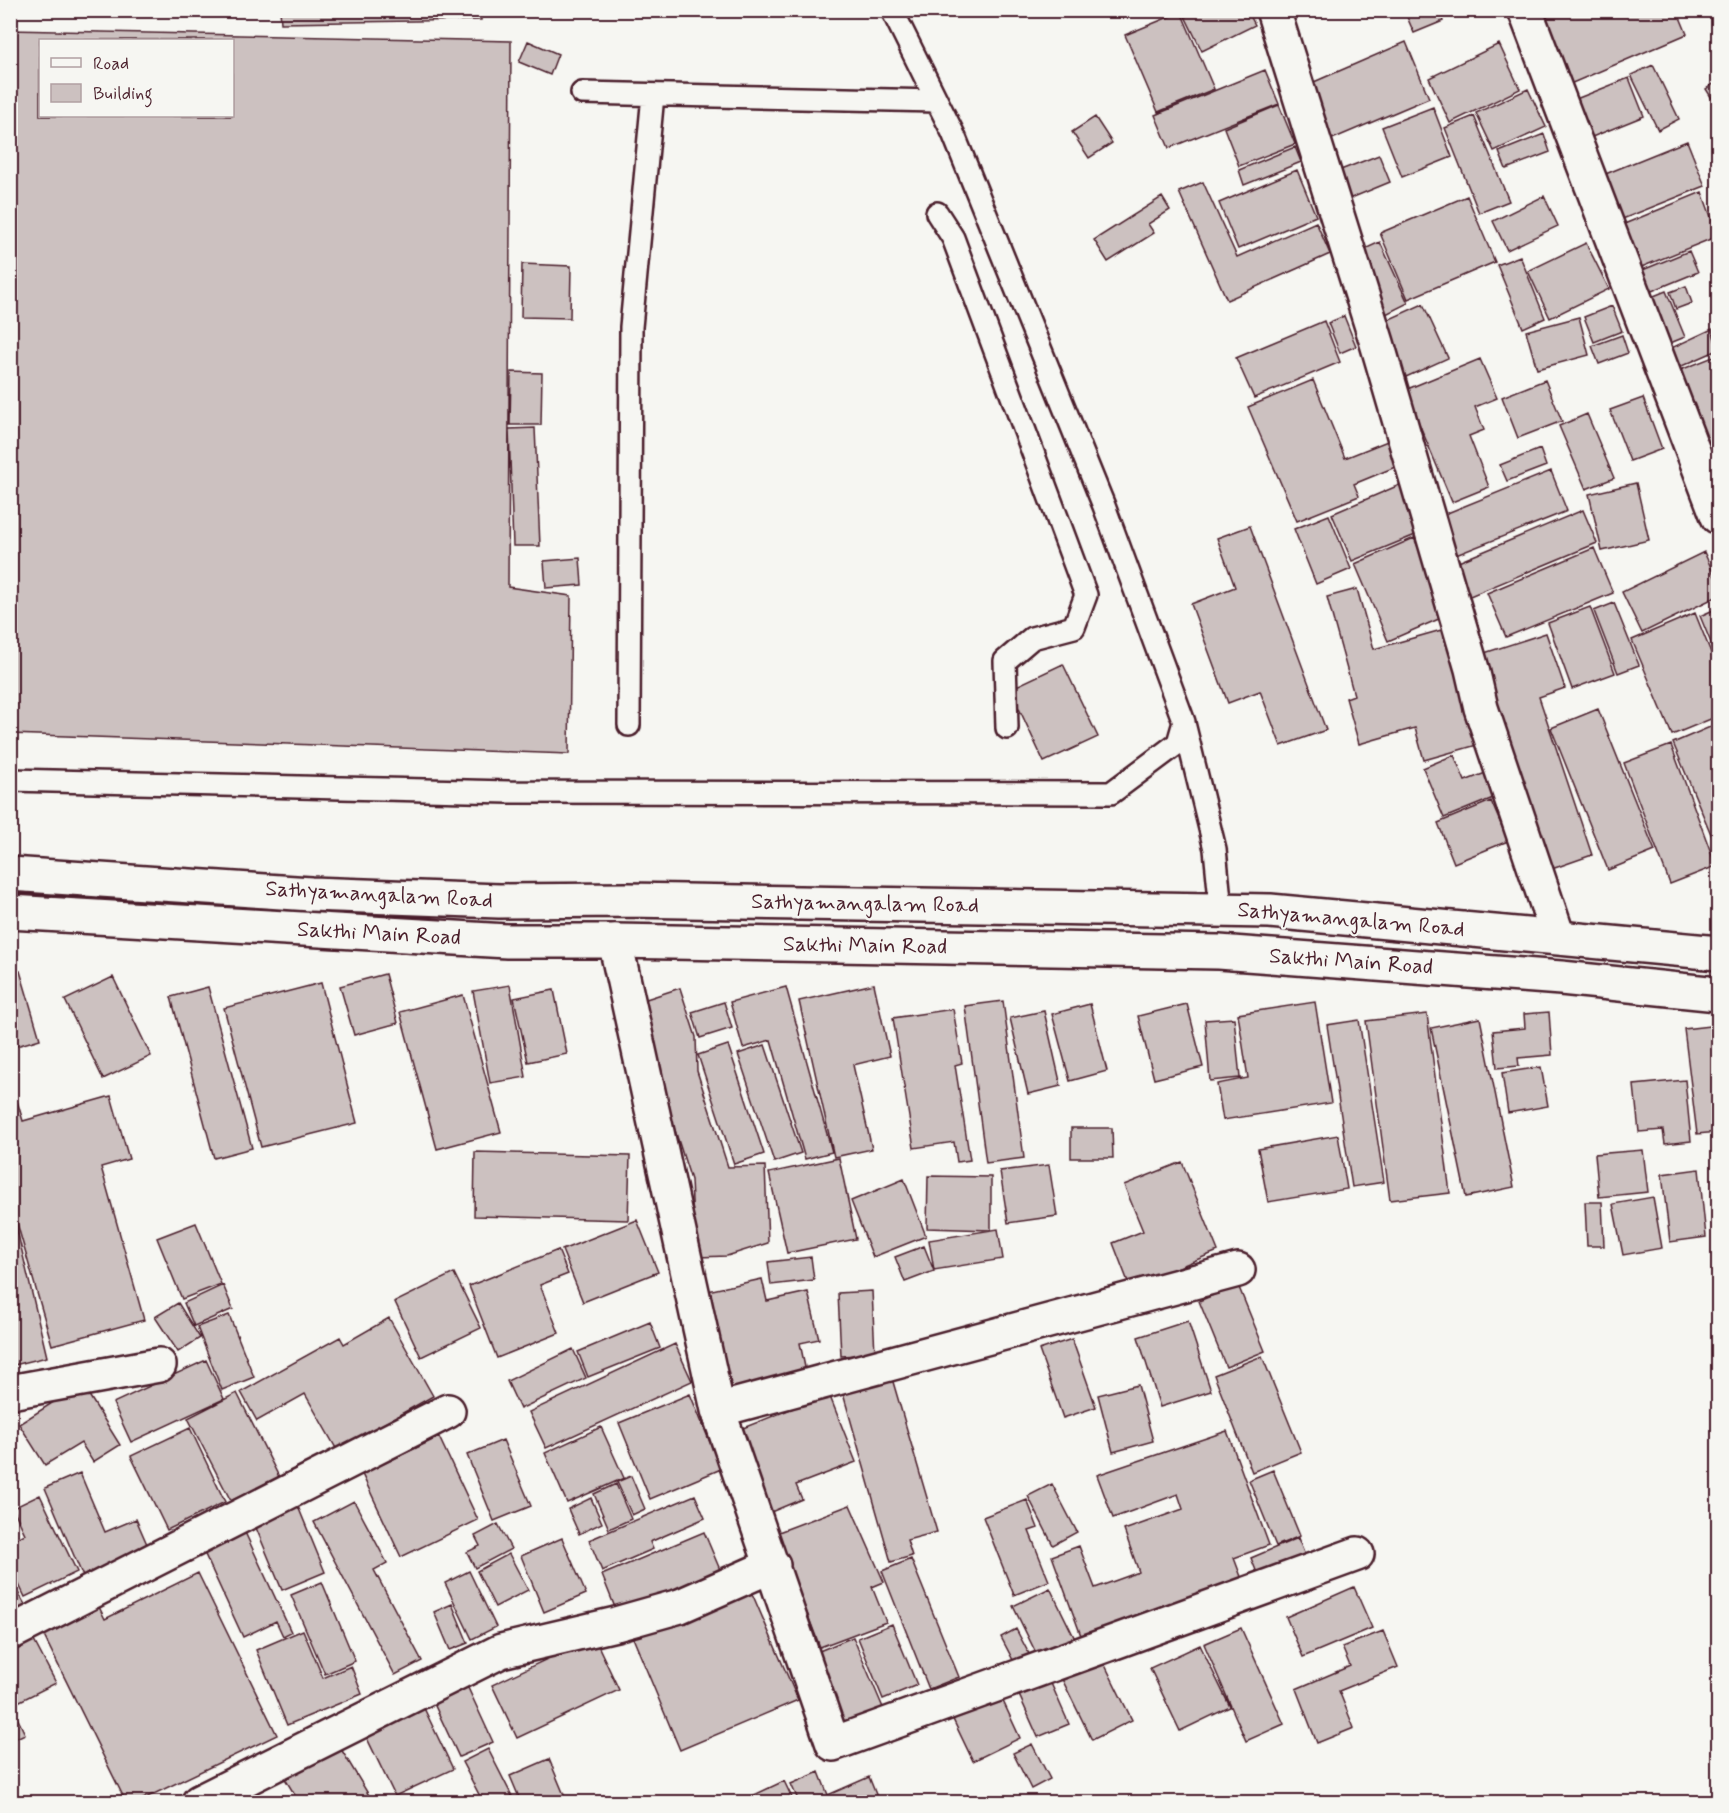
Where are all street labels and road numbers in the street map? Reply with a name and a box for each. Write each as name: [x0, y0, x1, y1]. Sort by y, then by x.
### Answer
street label: Sathyamangalam Road: [264, 875, 494, 916]
street label: Sathyamangalam Road: [751, 888, 979, 921]
street label: Sathyamangalam Road: [1236, 896, 1466, 945]
street label: Sakthi Main Road: [296, 916, 462, 952]
street label: Sakthi Main Road: [783, 931, 947, 961]
street label: Sakthi Main Road: [1268, 942, 1434, 982]

